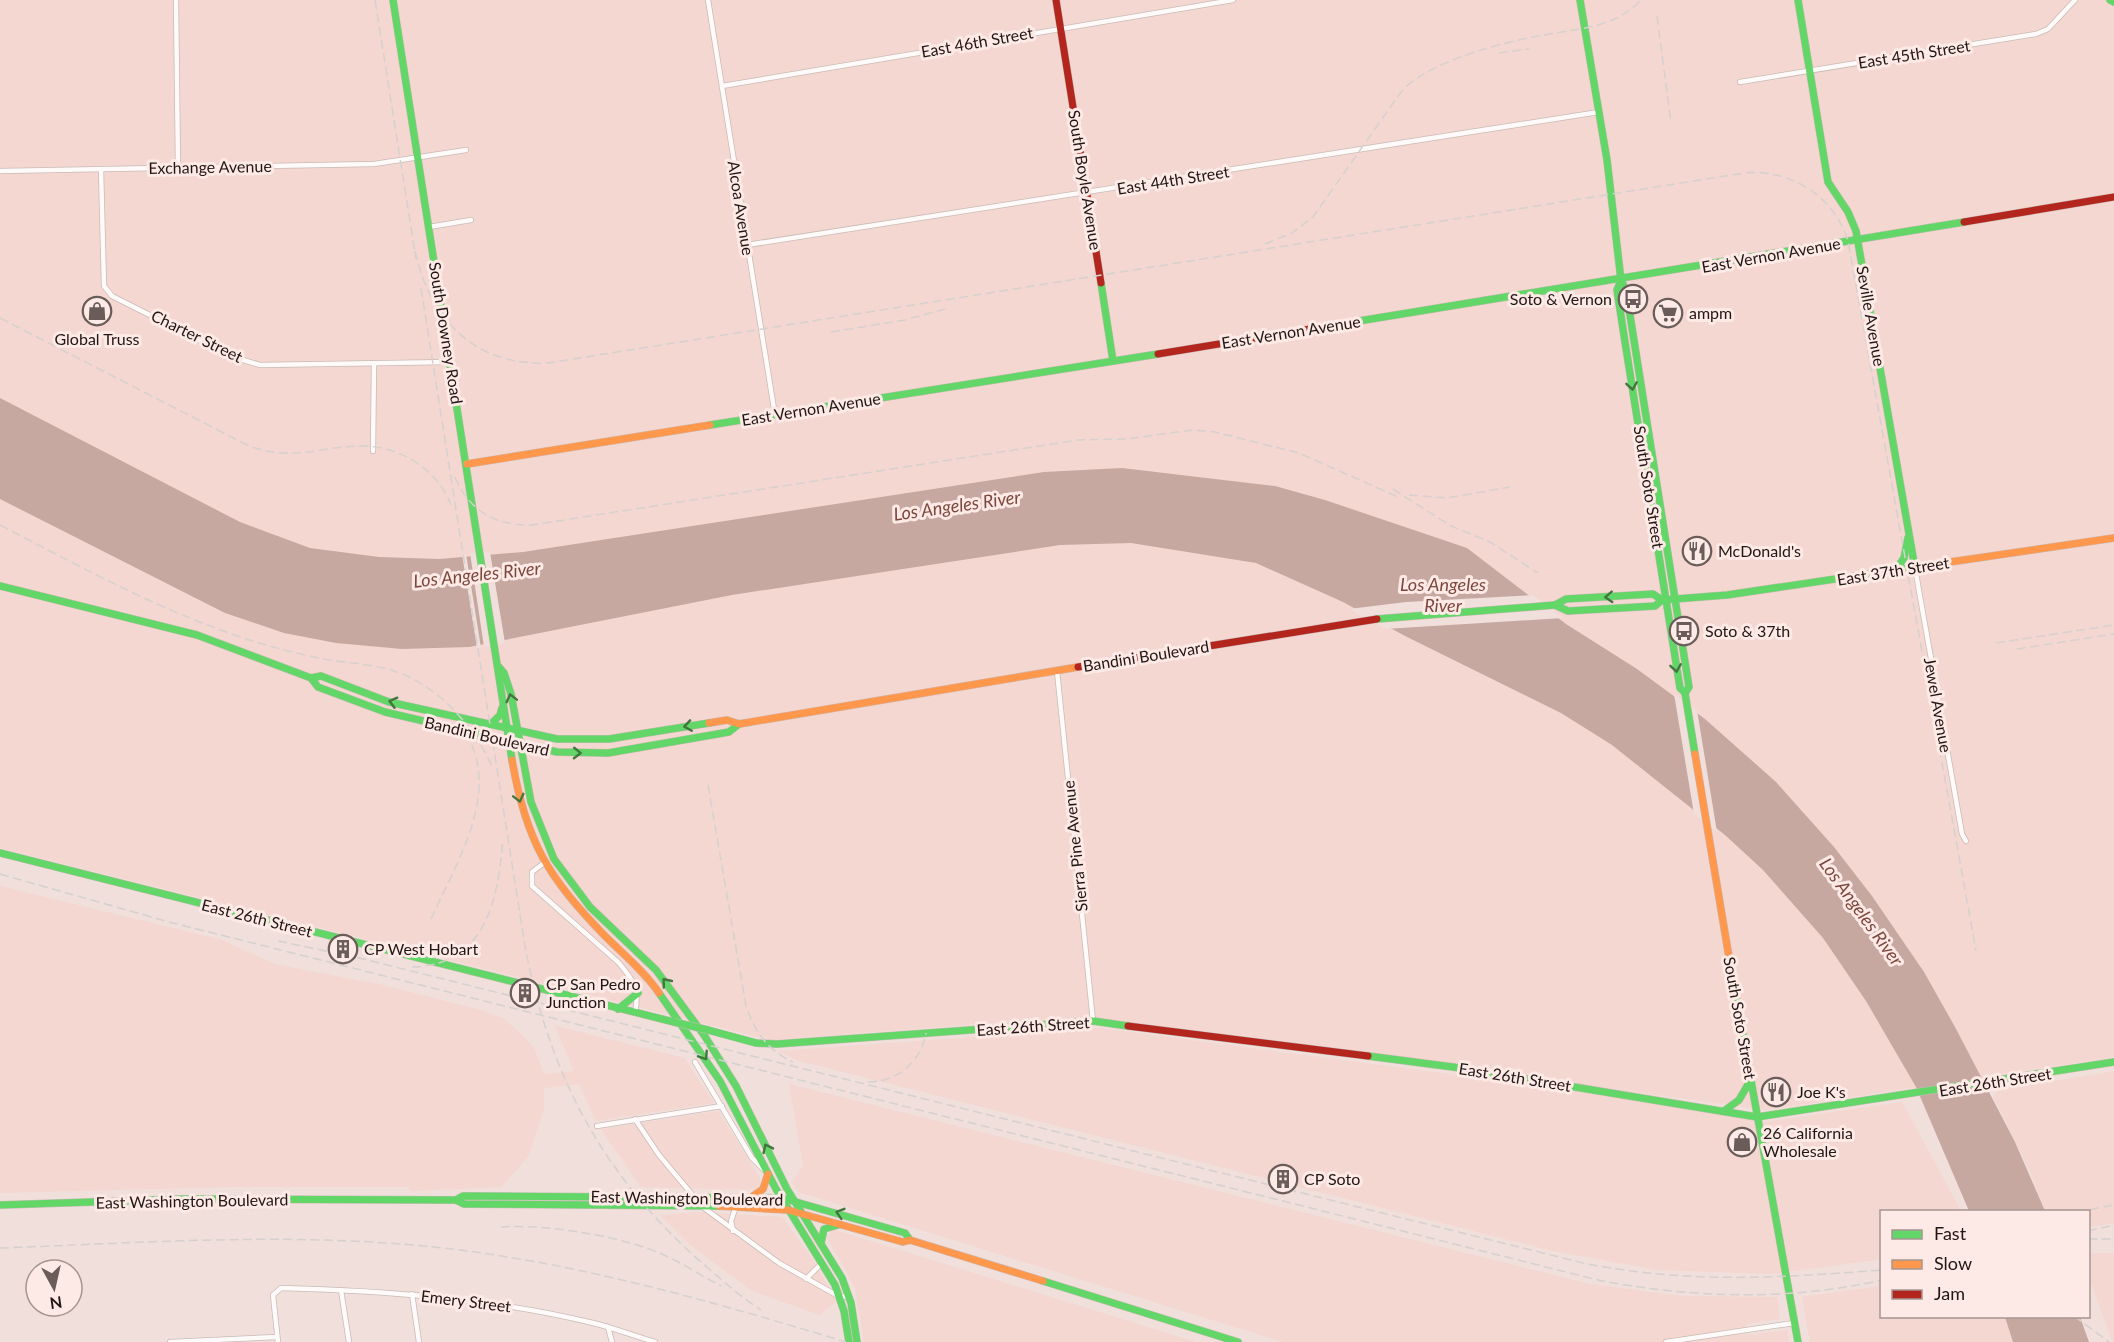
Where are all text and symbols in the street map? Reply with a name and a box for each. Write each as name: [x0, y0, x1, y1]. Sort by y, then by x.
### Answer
street label: East 46th Street: [919, 22, 1035, 61]
street label: East 45th Street: [1856, 35, 1972, 72]
street label: South Boyle Avenue: [1065, 109, 1106, 251]
street label: Exchange Avenue: [148, 156, 272, 177]
street label: Alcoa Avenue: [725, 159, 758, 257]
street label: East 44th Street: [1115, 161, 1231, 198]
street label: East Vernon Avenue: [1700, 233, 1842, 276]
street label: South Downey Road: [426, 261, 467, 405]
street label: Seville Avenue: [1853, 264, 1890, 368]
bus stop icon: Soto & Vernon: [1617, 283, 1649, 315]
place label: Soto & Vernon: [1510, 289, 1612, 308]
shop icon: Global Truss: [81, 295, 113, 327]
supermarket icon: ampm: [1652, 297, 1684, 329]
place label: ampm: [1689, 303, 1732, 322]
street label: Charter Street: [148, 305, 246, 366]
street label: East Vernon Avenue: [1220, 311, 1362, 352]
place label: Global Truss: [54, 329, 140, 348]
one-way arrow: [1626, 382, 1638, 391]
street label: East Vernon Avenue: [740, 388, 882, 429]
street label: South Soto Street: [1630, 424, 1669, 550]
water label: Los Angeles River: [892, 485, 1023, 525]
restaurant icon: McDonald's: [1681, 535, 1713, 567]
place label: McDonald's: [1718, 541, 1801, 560]
street label: East 37th Street: [1835, 552, 1951, 589]
water label: Los Angeles River: [412, 556, 542, 592]
water label: Los Angeles River: [1400, 573, 1486, 616]
one-way arrow: [1604, 590, 1613, 603]
bus stop icon: Soto & 37th: [1668, 615, 1700, 647]
place label: Soto & 37th: [1705, 621, 1790, 640]
street label: Bandini Boulevard: [1081, 636, 1210, 675]
street label: Jewel Avenue: [1921, 656, 1956, 754]
one-way arrow: [1670, 664, 1682, 673]
one-way arrow: [506, 693, 519, 703]
one-way arrow: [388, 697, 399, 709]
street label: Bandini Boulevard: [423, 712, 551, 759]
one-way arrow: [684, 719, 693, 731]
one-way arrow: [573, 747, 582, 759]
street label: Sierra Pine Avenue: [1058, 780, 1091, 913]
one-way arrow: [512, 793, 525, 803]
water label: Los Angeles River: [1815, 853, 1909, 970]
street label: East 26th Street: [200, 895, 315, 941]
building icon: CP West Hobart: [327, 933, 359, 965]
place label: CP West Hobart: [364, 939, 478, 958]
street label: South Soto Street: [1720, 955, 1761, 1081]
place label: CP San Pedro Junction: [546, 974, 641, 1011]
building icon: CP San Pedro Junction: [509, 977, 541, 1009]
one-way arrow: [662, 978, 673, 989]
street label: East 26th Street: [976, 1012, 1090, 1039]
one-way arrow: [697, 1049, 708, 1060]
street label: East 26th Street: [1458, 1058, 1573, 1095]
street label: East 26th Street: [1937, 1063, 2053, 1100]
restaurant icon: Joe K's: [1760, 1076, 1792, 1108]
place label: Joe K's: [1797, 1082, 1846, 1101]
place label: 26 California Wholesale: [1763, 1123, 1853, 1160]
shop icon: 26 California Wholesale: [1726, 1126, 1758, 1158]
one-way arrow: [762, 1144, 774, 1155]
building icon: CP Soto: [1267, 1163, 1299, 1195]
place label: CP Soto: [1304, 1169, 1360, 1188]
street label: East Washington Boulevard: [590, 1186, 784, 1209]
street label: East Washington Boulevard: [95, 1189, 289, 1212]
one-way arrow: [835, 1208, 846, 1220]
legend: [1880, 1210, 2090, 1318]
text: Fast: [1934, 1222, 1967, 1244]
text: Slow: [1934, 1252, 1972, 1274]
north arrow: [24, 1258, 84, 1318]
text: Jam: [1934, 1282, 1965, 1304]
street label: Emery Street: [420, 1286, 512, 1315]
text: N: [49, 1293, 64, 1314]

